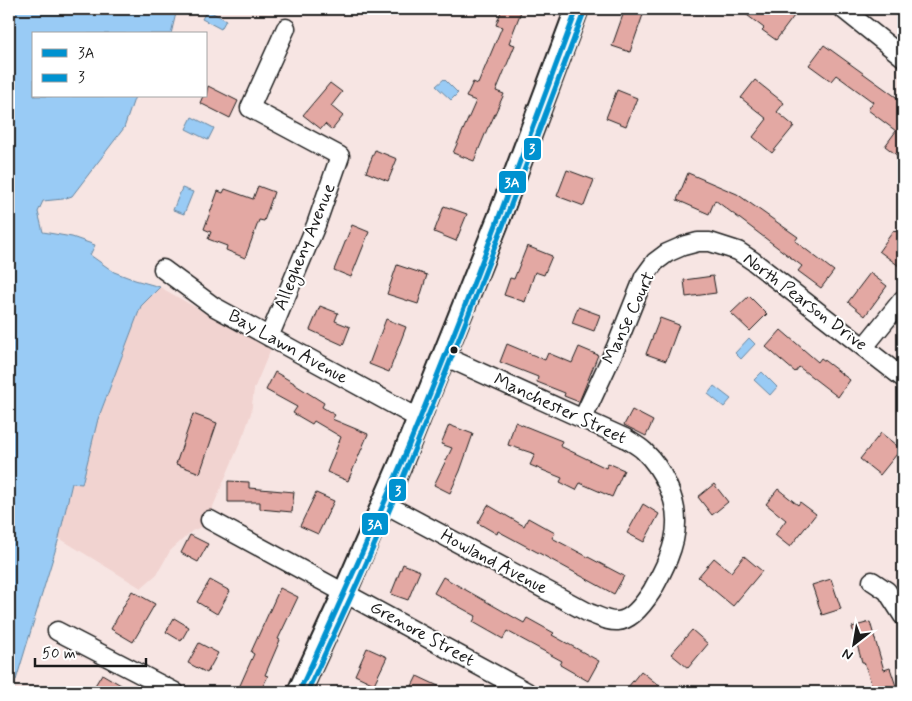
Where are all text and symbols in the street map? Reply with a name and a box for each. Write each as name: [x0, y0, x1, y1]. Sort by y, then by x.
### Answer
legend: [32, 32, 208, 98]
text: 3A: [78, 44, 95, 64]
text: 3: [78, 68, 85, 88]
line badge: 3: [523, 137, 542, 161]
text: 3: [529, 140, 536, 158]
line badge: 3A: [498, 170, 527, 194]
text: 3A: [504, 174, 520, 192]
street label: Allegheny Avenue: [269, 180, 342, 315]
street label: North Pearson Drive: [738, 247, 872, 357]
street label: Manse Court: [597, 268, 661, 368]
street label: Bay Lawn Avenue: [224, 304, 352, 390]
unlabelled marker: [449, 345, 459, 355]
street label: Manchester Street: [490, 368, 630, 450]
line badge: 3: [388, 478, 407, 502]
text: 3: [395, 482, 402, 500]
line badge: 3A: [361, 512, 389, 536]
text: 3A: [367, 516, 383, 534]
street label: Howland Avenue: [436, 524, 552, 600]
street label: Grenore Street: [365, 595, 479, 673]
north arrow: [830, 618, 880, 668]
scale bar: [35, 636, 146, 668]
text: 50 m: [42, 644, 76, 664]
text: N: [839, 644, 856, 664]

